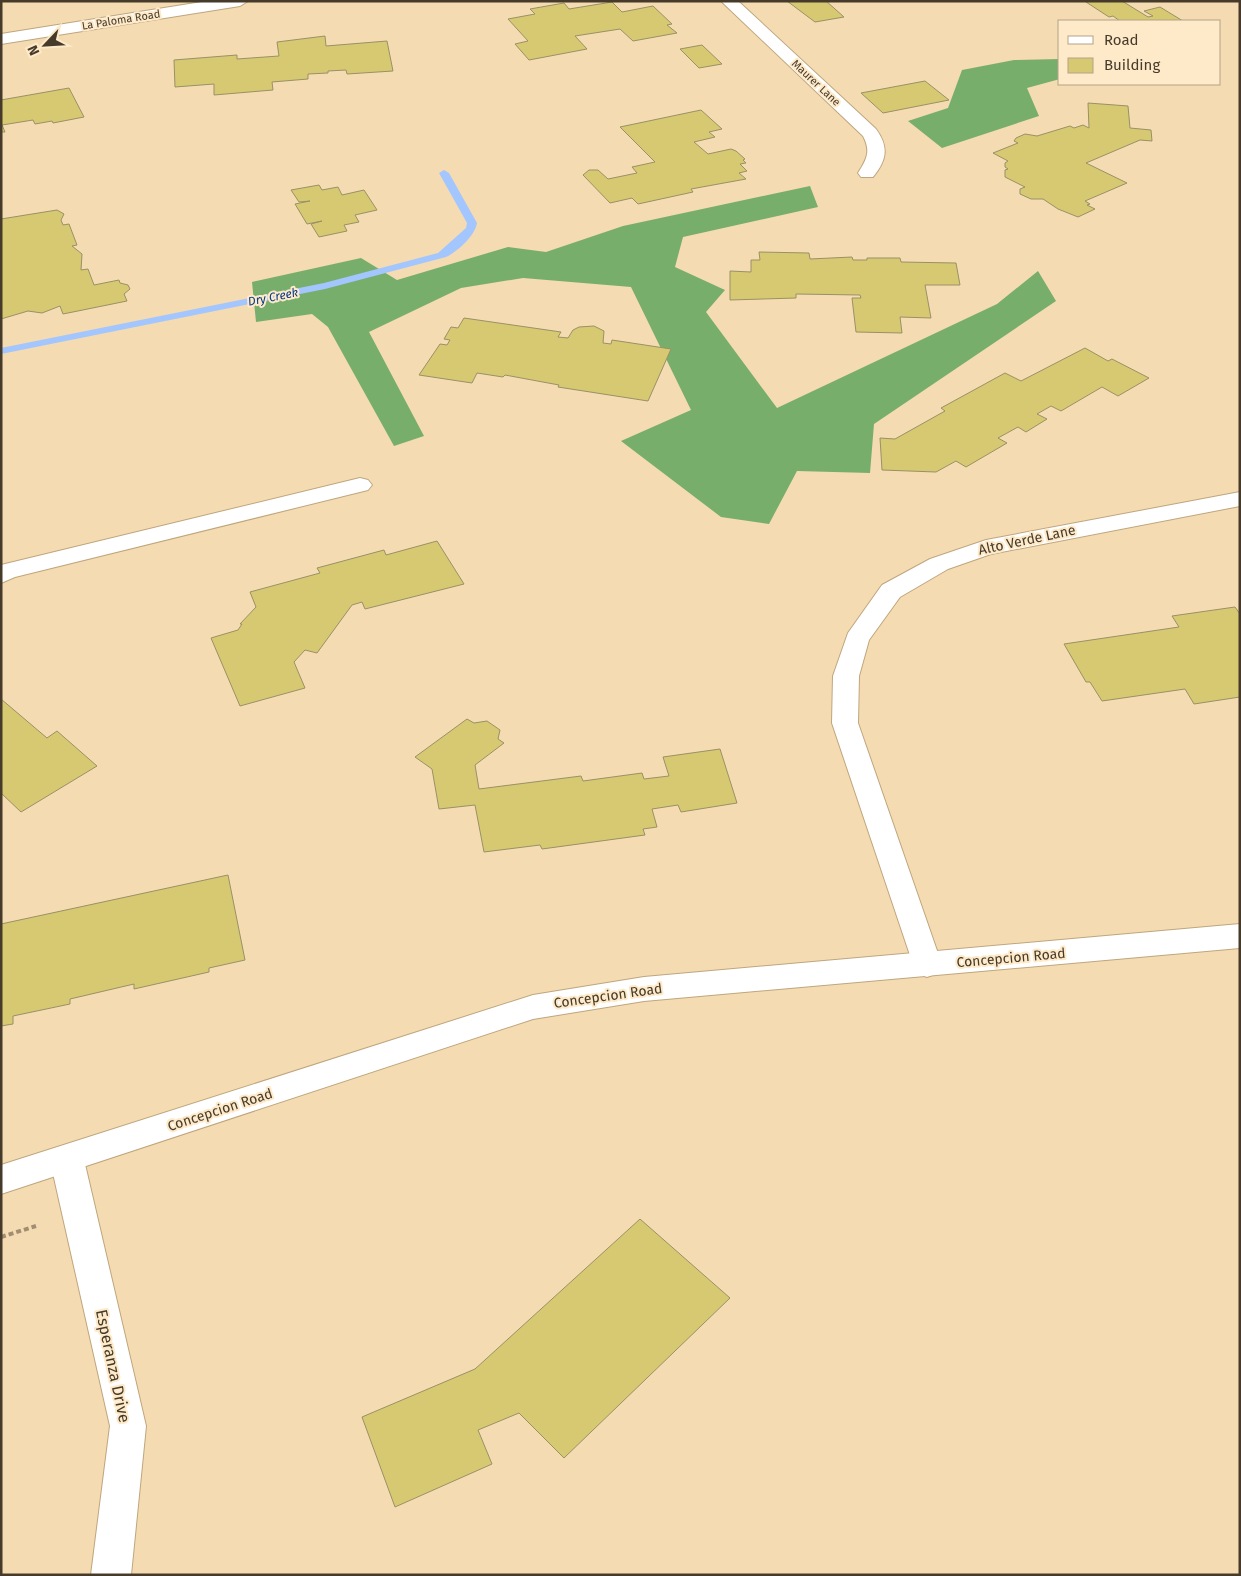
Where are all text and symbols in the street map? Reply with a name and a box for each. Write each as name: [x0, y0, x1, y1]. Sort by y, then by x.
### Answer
street label: La Paloma Road: [81, 7, 161, 33]
north arrow: [20, 20, 70, 70]
legend: [1058, 20, 1221, 85]
text: Road: [1104, 31, 1139, 49]
text: N: [24, 42, 43, 58]
text: Building: [1104, 56, 1160, 74]
street label: Maurer Lane: [789, 57, 843, 109]
water label: Dry Creek: [247, 285, 300, 309]
street label: Alto Verde Lane: [977, 521, 1077, 559]
street label: Concepcion Road: [956, 945, 1066, 971]
street label: Concepcion Road: [553, 980, 663, 1012]
street label: Concepcion Road: [165, 1085, 275, 1135]
street label: Esperanza Drive: [92, 1308, 134, 1424]

